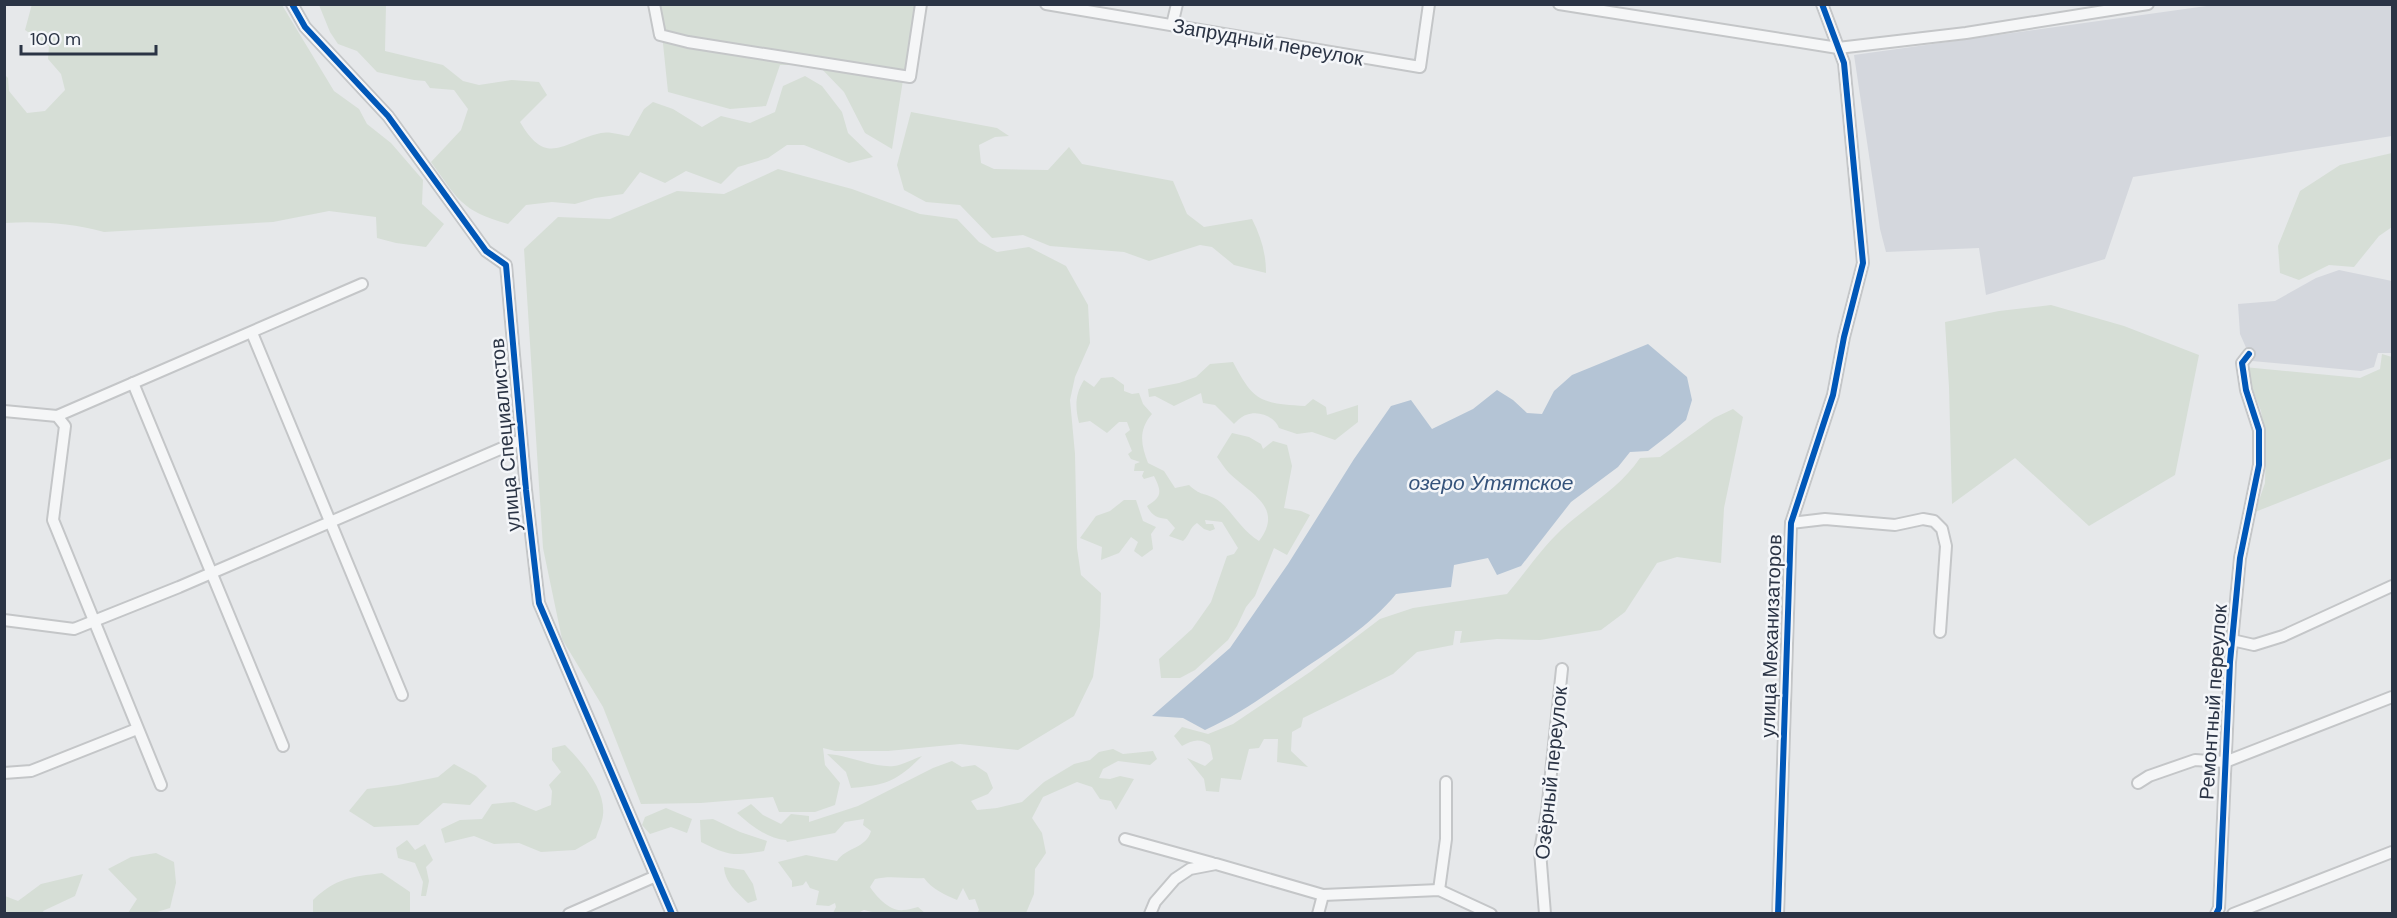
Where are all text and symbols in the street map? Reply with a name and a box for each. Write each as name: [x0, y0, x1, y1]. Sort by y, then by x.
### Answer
street label: Запрудный переулок: [1171, 12, 1366, 72]
scale bar: [21, 18, 156, 56]
text: 100 m: [30, 27, 81, 51]
street label: улица Специалистов: [484, 337, 526, 533]
water label: озеро Утятское: [1409, 469, 1573, 497]
street label: улица Механизаторов: [1754, 534, 1788, 738]
street label: Ремонтный переулок: [2193, 603, 2233, 801]
street label: Озёрный переулок: [1529, 685, 1573, 861]

